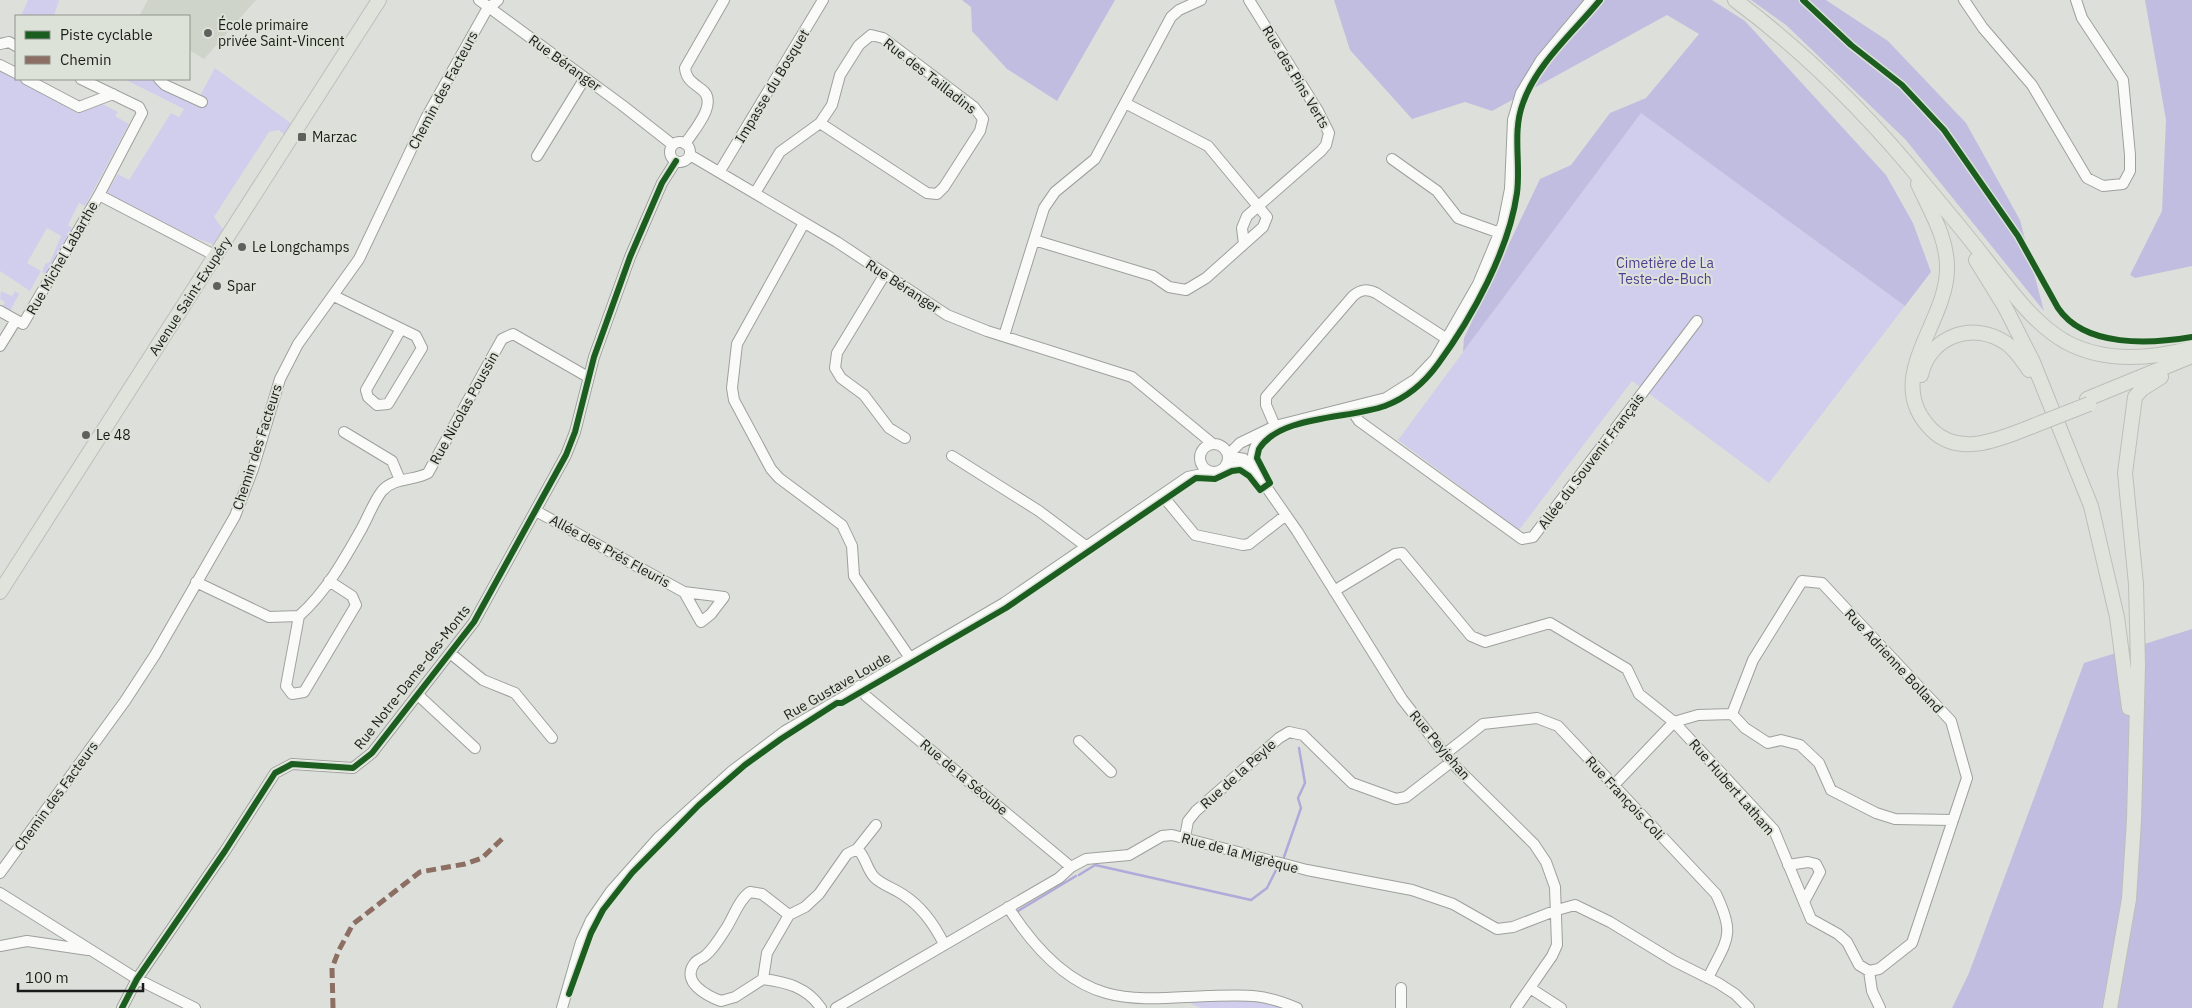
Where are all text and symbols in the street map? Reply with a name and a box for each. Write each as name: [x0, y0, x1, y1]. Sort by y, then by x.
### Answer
legend: [15, 15, 190, 80]
place label: École primaire privée Saint-Vincent: [218, 15, 345, 50]
street label: Rue des Pins Verts: [1258, 22, 1334, 132]
text: Piste cyclable: [60, 25, 153, 44]
street label: Impasse du Bosquet: [731, 26, 813, 146]
marker: École primaire privée Saint-Vincent: [202, 27, 214, 39]
street label: Chemin des Facteurs: [404, 28, 482, 152]
street label: Rue Béranger: [525, 31, 605, 95]
street label: Rue des Tailladins: [880, 34, 980, 118]
text: Chemin: [60, 50, 111, 69]
place label: Marzac: [312, 128, 357, 146]
marker: Marzac: [296, 131, 308, 143]
street label: Rue Michel Labarthe: [22, 198, 102, 318]
street label: Avenue Saint-Exupéry: [145, 233, 235, 359]
place label: Le Longchamps: [252, 238, 350, 256]
marker: Le Longchamps: [236, 241, 248, 253]
park label: Cimetière de La Teste-de-Buch: [1616, 254, 1714, 288]
street label: Rue Béranger: [862, 255, 944, 317]
place label: Spar: [227, 277, 256, 295]
marker: Spar: [211, 280, 223, 292]
street label: Rue Nicolas Poussin: [425, 348, 503, 468]
street label: Chemin des Facteurs: [228, 382, 286, 512]
street label: Allée du Souvenir Français: [1534, 389, 1648, 533]
place label: Le 48: [96, 426, 131, 444]
marker: Le 48: [80, 429, 92, 441]
street label: Allée des Prés Fleuris: [547, 510, 674, 592]
street label: Rue Notre-Dame-des-Monts: [350, 601, 474, 753]
street label: Rue Adrienne Bolland: [1841, 605, 1947, 717]
street label: Rue Gustave Loude: [780, 648, 894, 724]
street label: Rue Peyjehan: [1406, 707, 1474, 783]
street label: Rue de la Séoube: [916, 735, 1012, 819]
street label: Rue de la Peyle: [1196, 735, 1280, 813]
street label: Rue Hubert Latham: [1685, 735, 1779, 839]
street label: Chemin des Facteurs: [10, 737, 102, 854]
street label: Rue François Coli: [1582, 752, 1668, 844]
street label: Rue de la Migrèque: [1180, 829, 1301, 877]
scale bar: [18, 960, 142, 992]
text: 100 m: [25, 968, 69, 987]

